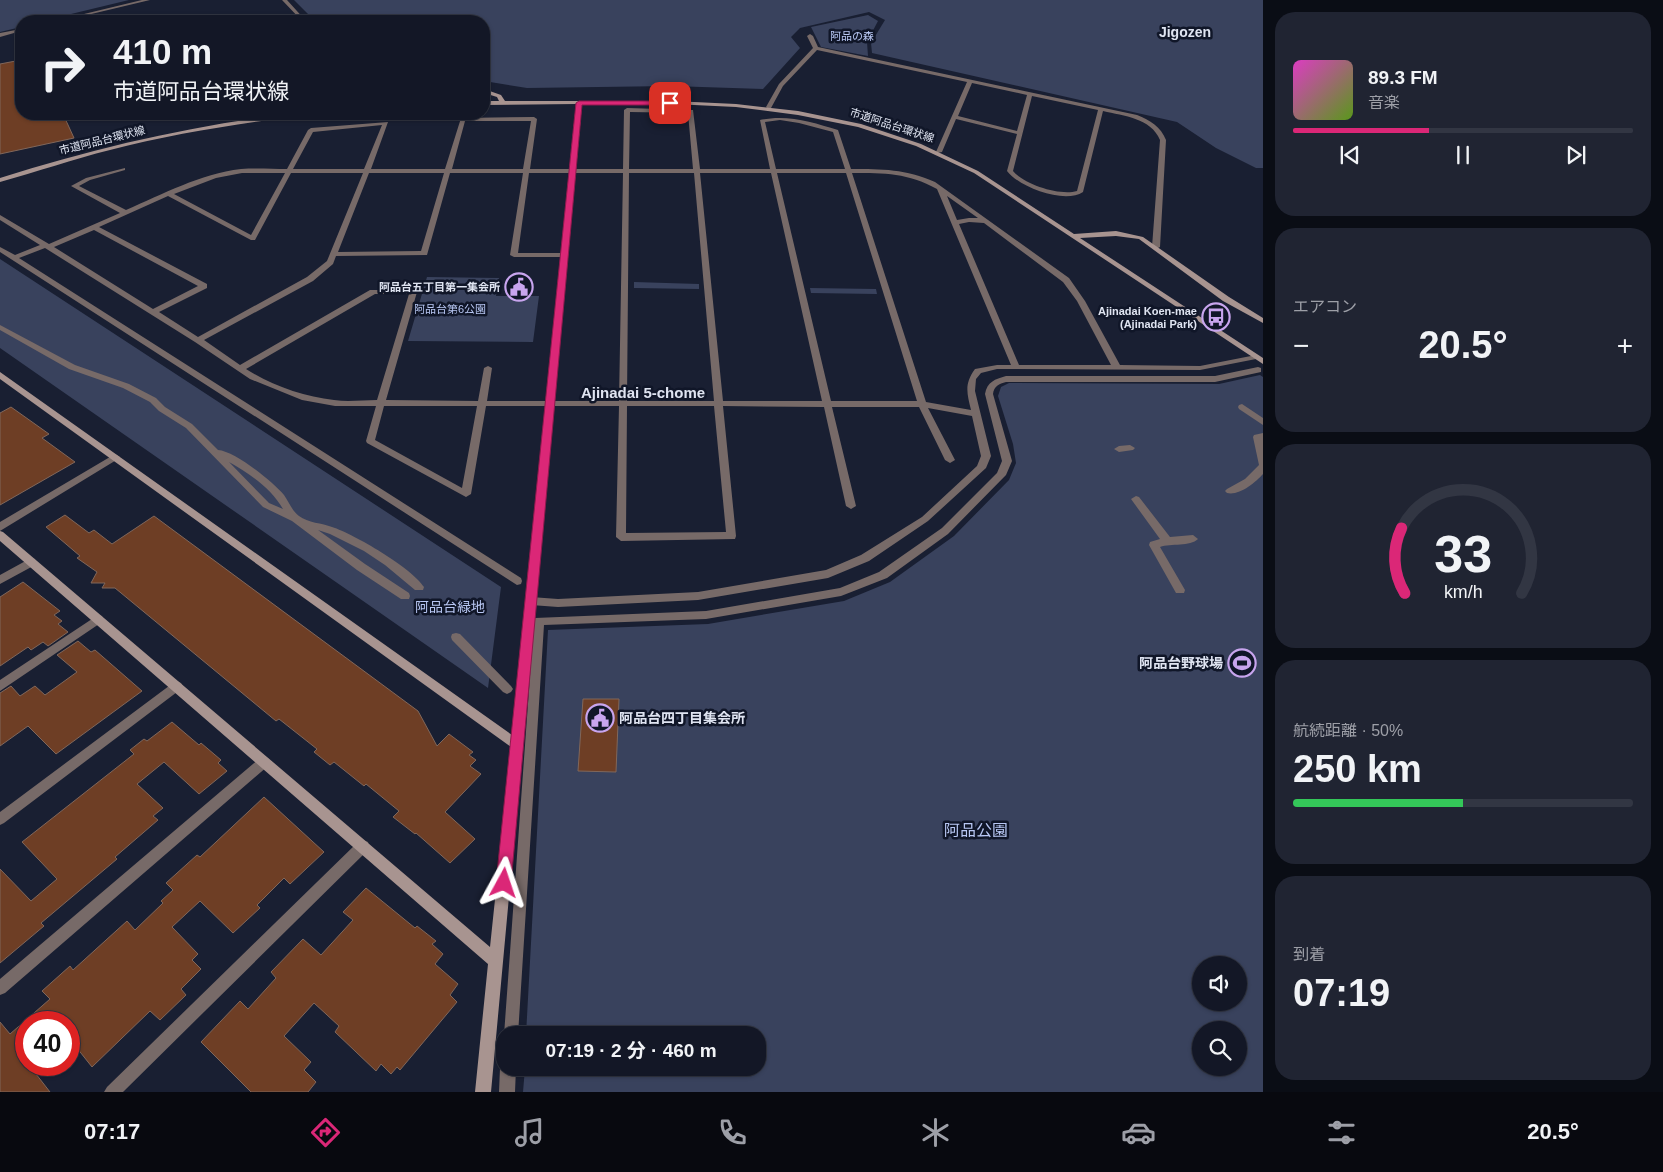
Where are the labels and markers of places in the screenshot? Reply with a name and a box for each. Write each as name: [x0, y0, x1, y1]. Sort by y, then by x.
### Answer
pin: [649, 82, 691, 124]
public building icon: 阿品台五丁目第一集会所: [504, 272, 534, 302]
place label: 阿品台五丁目第一集会所: [379, 281, 500, 293]
bus stop icon: Ajinadai Koen-mae (Ajinadai Park): [1201, 302, 1231, 332]
place label: Ajinadai Koen-mae (Ajinadai Park): [1098, 305, 1197, 330]
sports icon: 阿品台野球場: [1227, 648, 1257, 678]
place label: 阿品台野球場: [1139, 655, 1223, 671]
public building icon: 阿品台四丁目集会所: [585, 703, 615, 733]
place label: 阿品台四丁目集会所: [619, 710, 745, 726]

